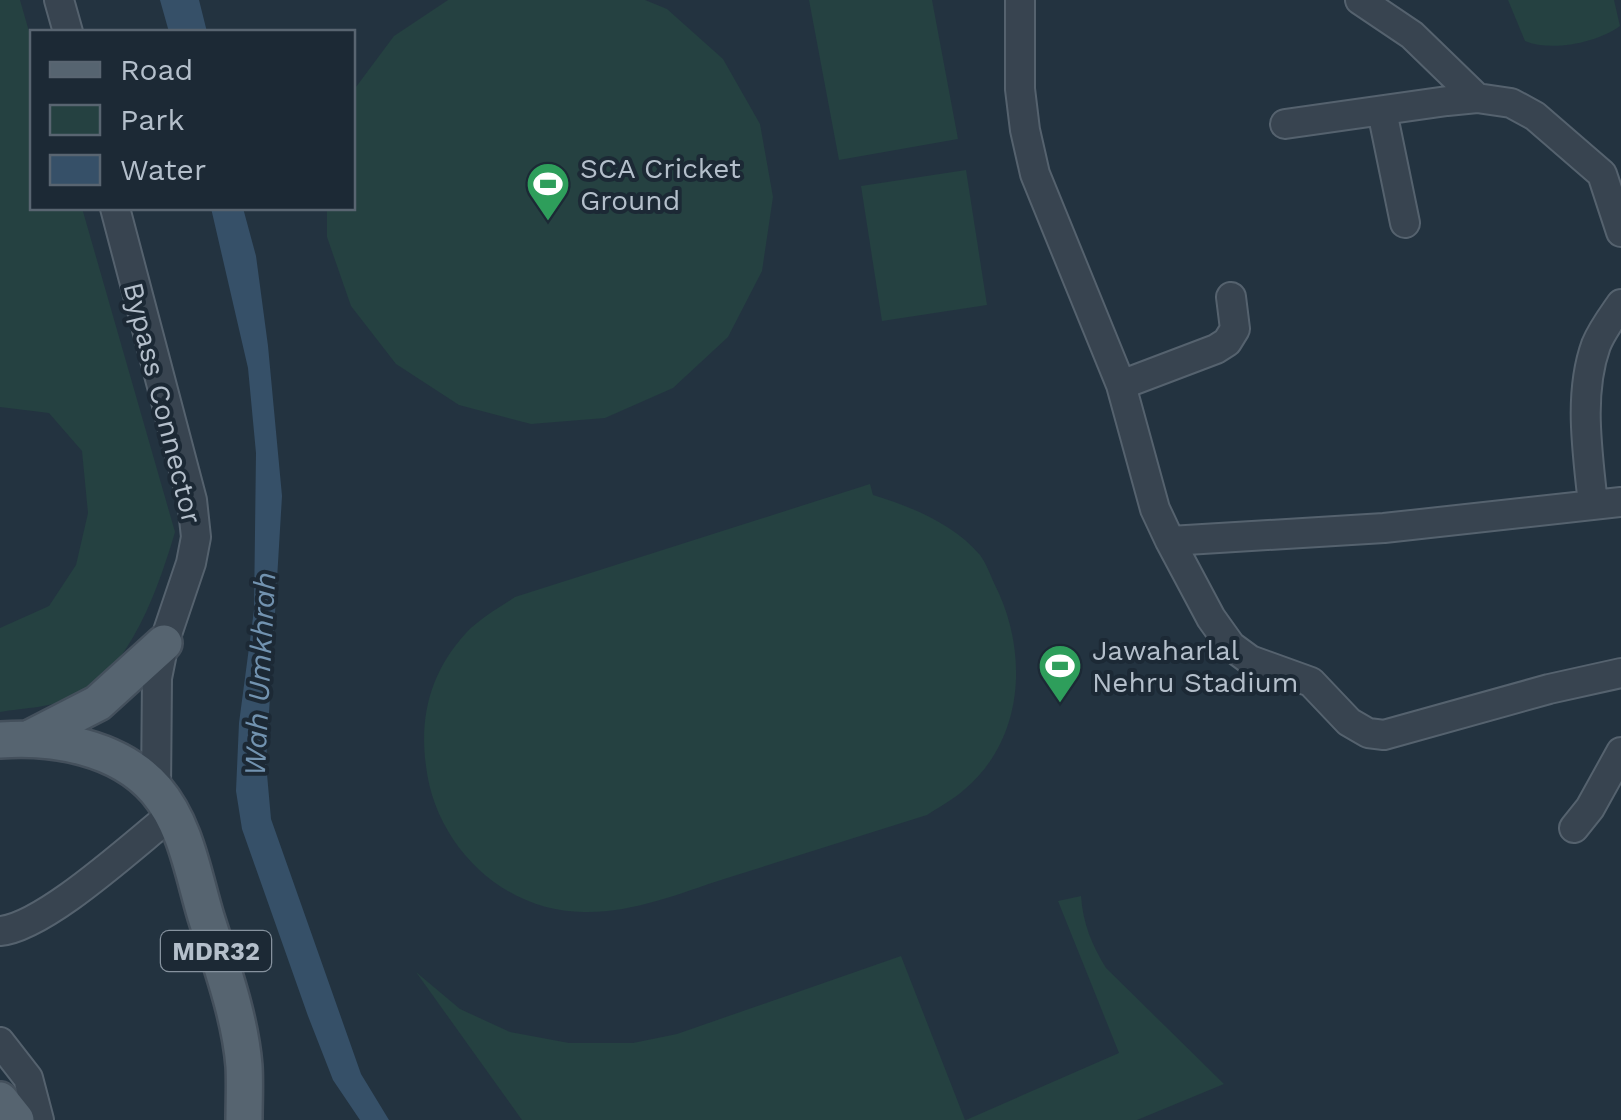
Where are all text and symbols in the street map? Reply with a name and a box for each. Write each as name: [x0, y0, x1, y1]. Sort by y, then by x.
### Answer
legend: [30, 30, 355, 210]
text: Road: [120, 52, 193, 87]
text: Park: [120, 102, 185, 137]
text: Water: [120, 152, 206, 187]
place label: SCA Cricket Ground: [580, 152, 741, 217]
sports icon: SCA Cricket Ground: [525, 161, 571, 222]
street label: Bypass Connector: [117, 279, 208, 527]
water label: Wah Umkhrah: [237, 571, 282, 777]
place label: Jawaharlal Nehru Stadium: [1092, 634, 1299, 699]
sports icon: Jawaharlal Nehru Stadium: [1037, 643, 1083, 704]
road number: MDR32: [161, 931, 271, 971]

